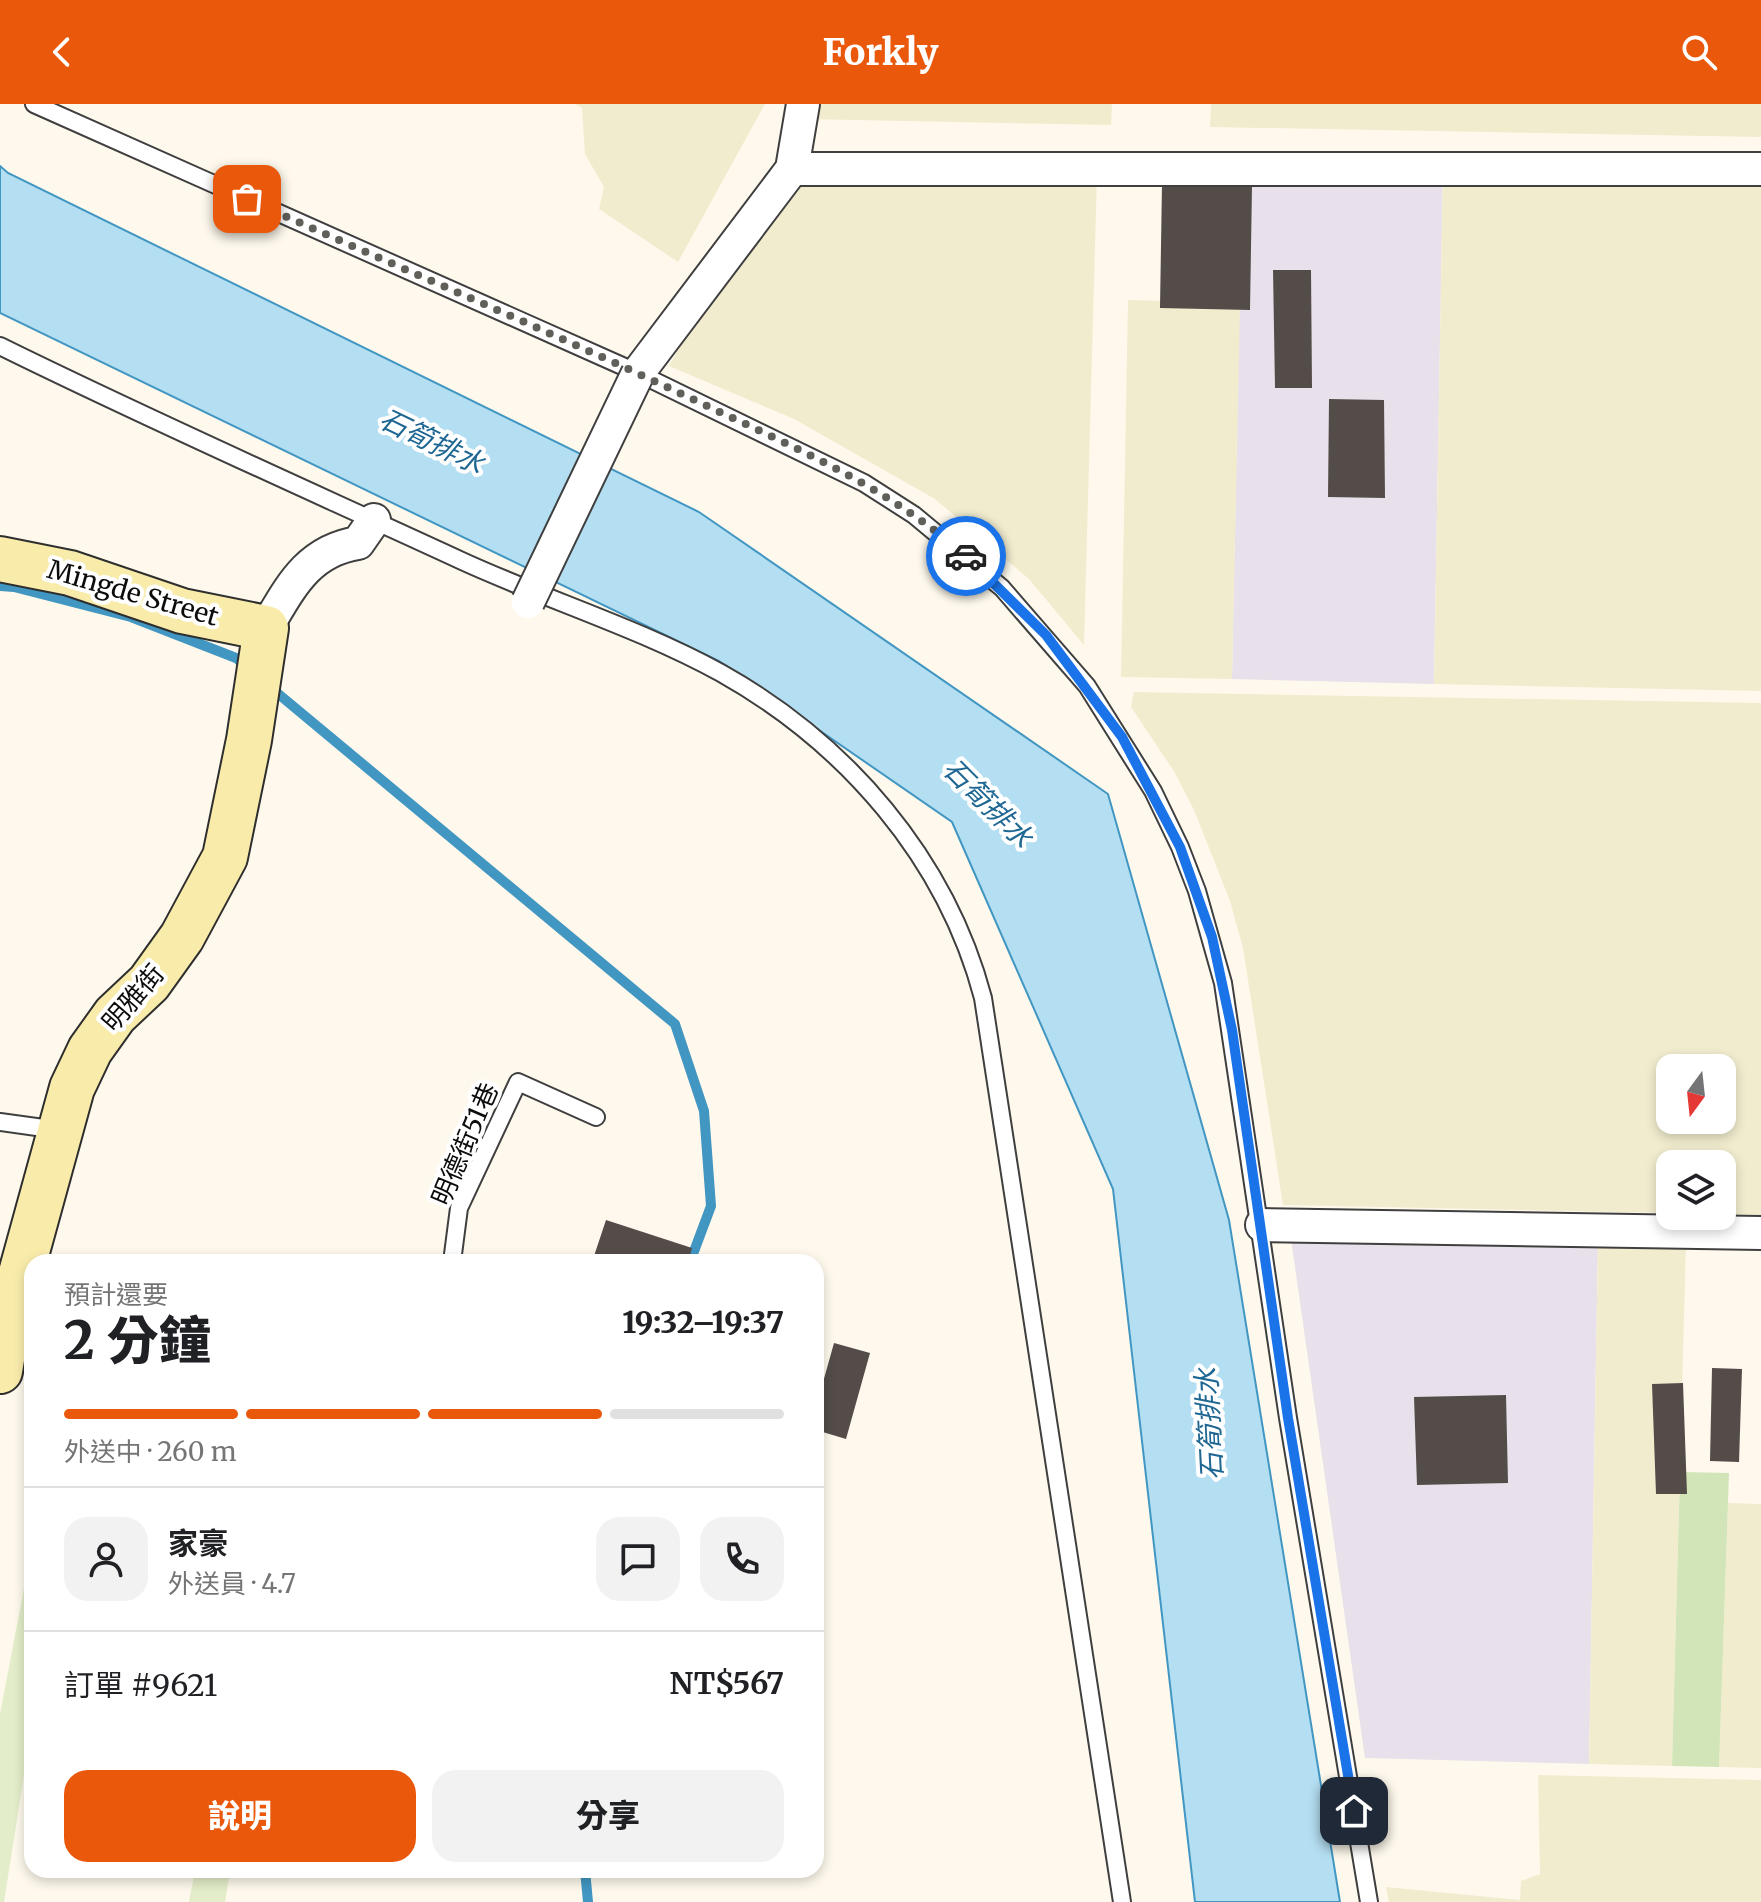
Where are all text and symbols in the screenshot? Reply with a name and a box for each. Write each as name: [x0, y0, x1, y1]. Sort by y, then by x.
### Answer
icon: back: [40, 30, 84, 74]
text: Forkly: [823, 30, 938, 75]
icon: search: [1677, 30, 1721, 74]
pin: [213, 165, 281, 233]
icon: bag: [225, 177, 269, 221]
water label: 石筍排水: [374, 400, 492, 483]
courier: [926, 516, 1006, 596]
icon: car: [944, 534, 988, 578]
street label: Mingde Street: [44, 552, 222, 633]
water label: 石筍排水: [936, 751, 1042, 857]
street label: 明雅街: [95, 957, 171, 1038]
north arrow: [1656, 1054, 1736, 1134]
map controls: [1656, 1054, 1736, 1230]
street label: 明德街51巷: [424, 1078, 505, 1210]
button: layers: [1656, 1150, 1736, 1230]
text: 預計還要: [64, 1278, 168, 1311]
text: 19:32–19:37: [622, 1303, 784, 1341]
text: 2 分鐘: [64, 1308, 211, 1373]
water label: 石筍排水: [1188, 1365, 1230, 1481]
text: 外送中 · 260 m: [64, 1435, 237, 1468]
button: person: [64, 1517, 148, 1601]
button: chat: [596, 1517, 680, 1601]
button: phone: [700, 1517, 784, 1601]
text: 家豪: [168, 1524, 228, 1562]
text: 外送員 · 4.7: [168, 1567, 296, 1600]
text: NT$567: [669, 1664, 784, 1702]
text: 訂單 #9621: [64, 1666, 217, 1704]
button: 說明: [64, 1770, 416, 1862]
button: 分享: [432, 1770, 784, 1862]
pin: [1320, 1777, 1388, 1845]
icon: home: [1332, 1789, 1376, 1833]

